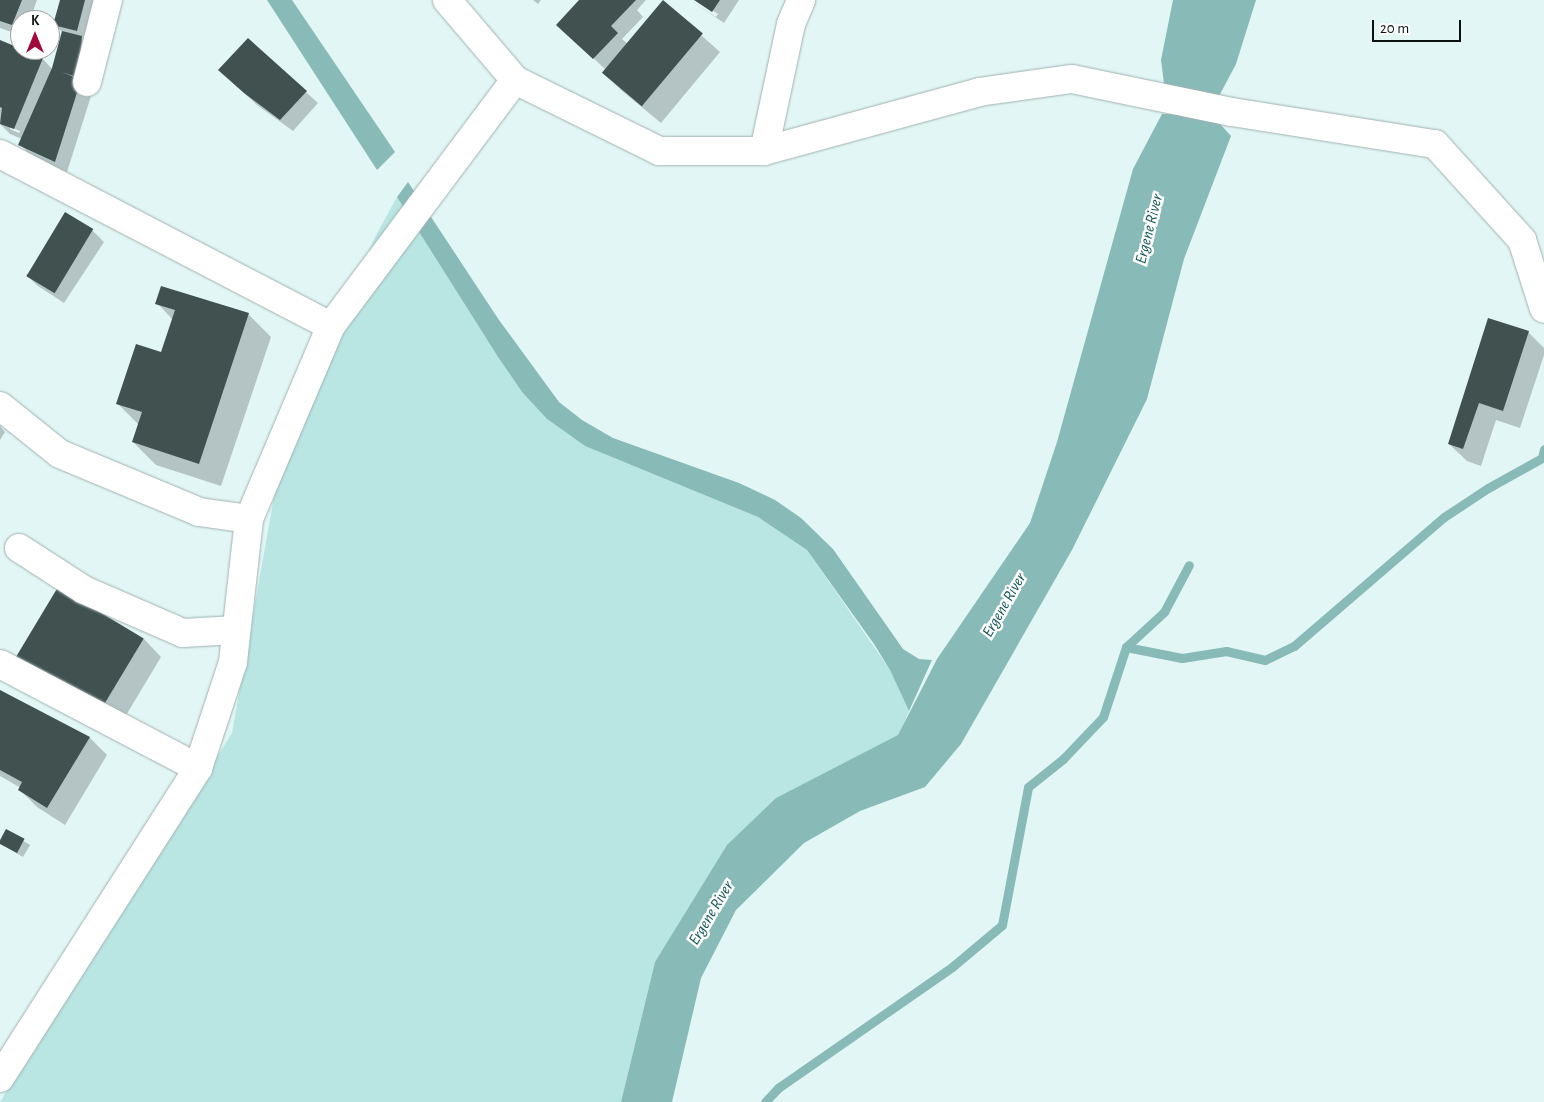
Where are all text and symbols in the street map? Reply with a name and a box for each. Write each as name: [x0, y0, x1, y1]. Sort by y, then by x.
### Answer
north arrow: [10, 10, 60, 60]
scale bar: [1374, 10, 1463, 42]
text: K: [31, 14, 39, 28]
text: 20 m: [1380, 21, 1409, 36]
water label: Ergene River: [1131, 192, 1167, 266]
water label: Ergene River: [978, 570, 1030, 640]
water label: Ergene River: [685, 878, 737, 948]

